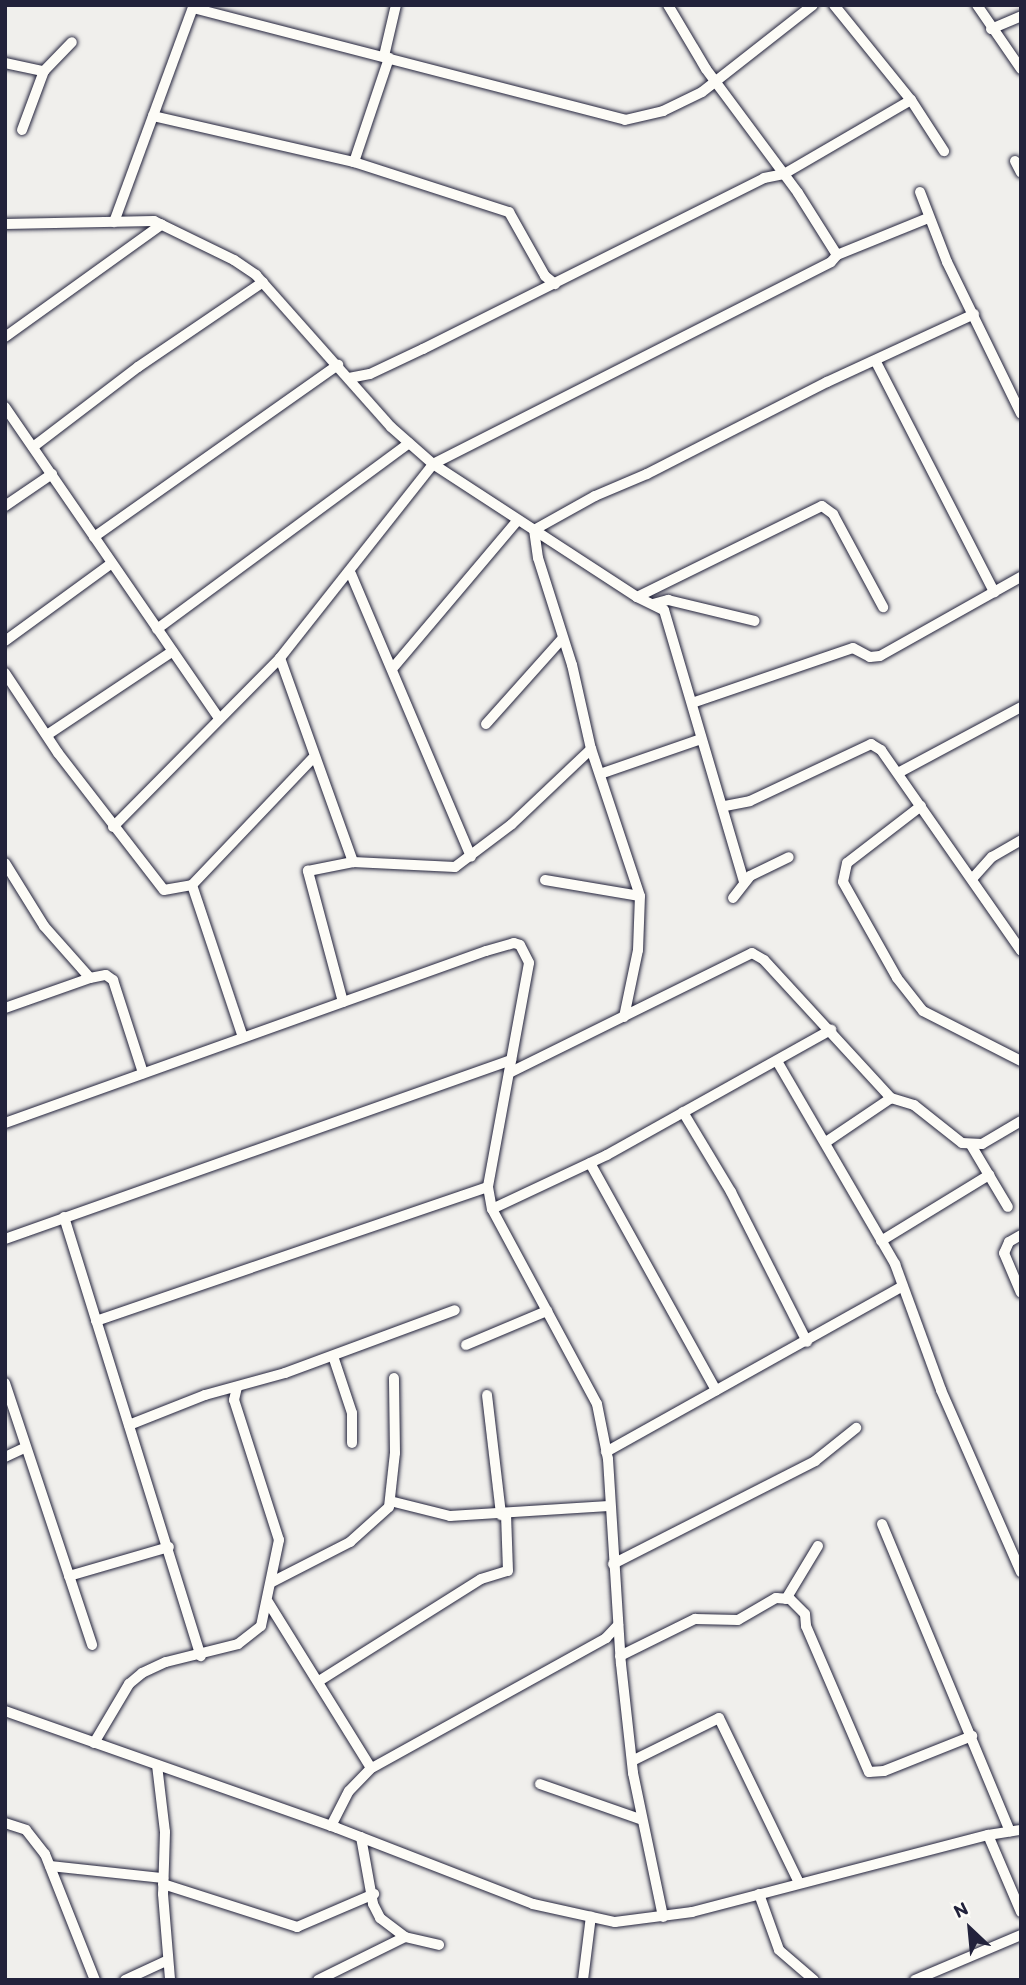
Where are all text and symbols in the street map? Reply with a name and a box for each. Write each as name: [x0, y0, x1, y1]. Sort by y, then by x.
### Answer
north arrow: [935, 1894, 1005, 1964]
text: N: [950, 1897, 971, 1923]

